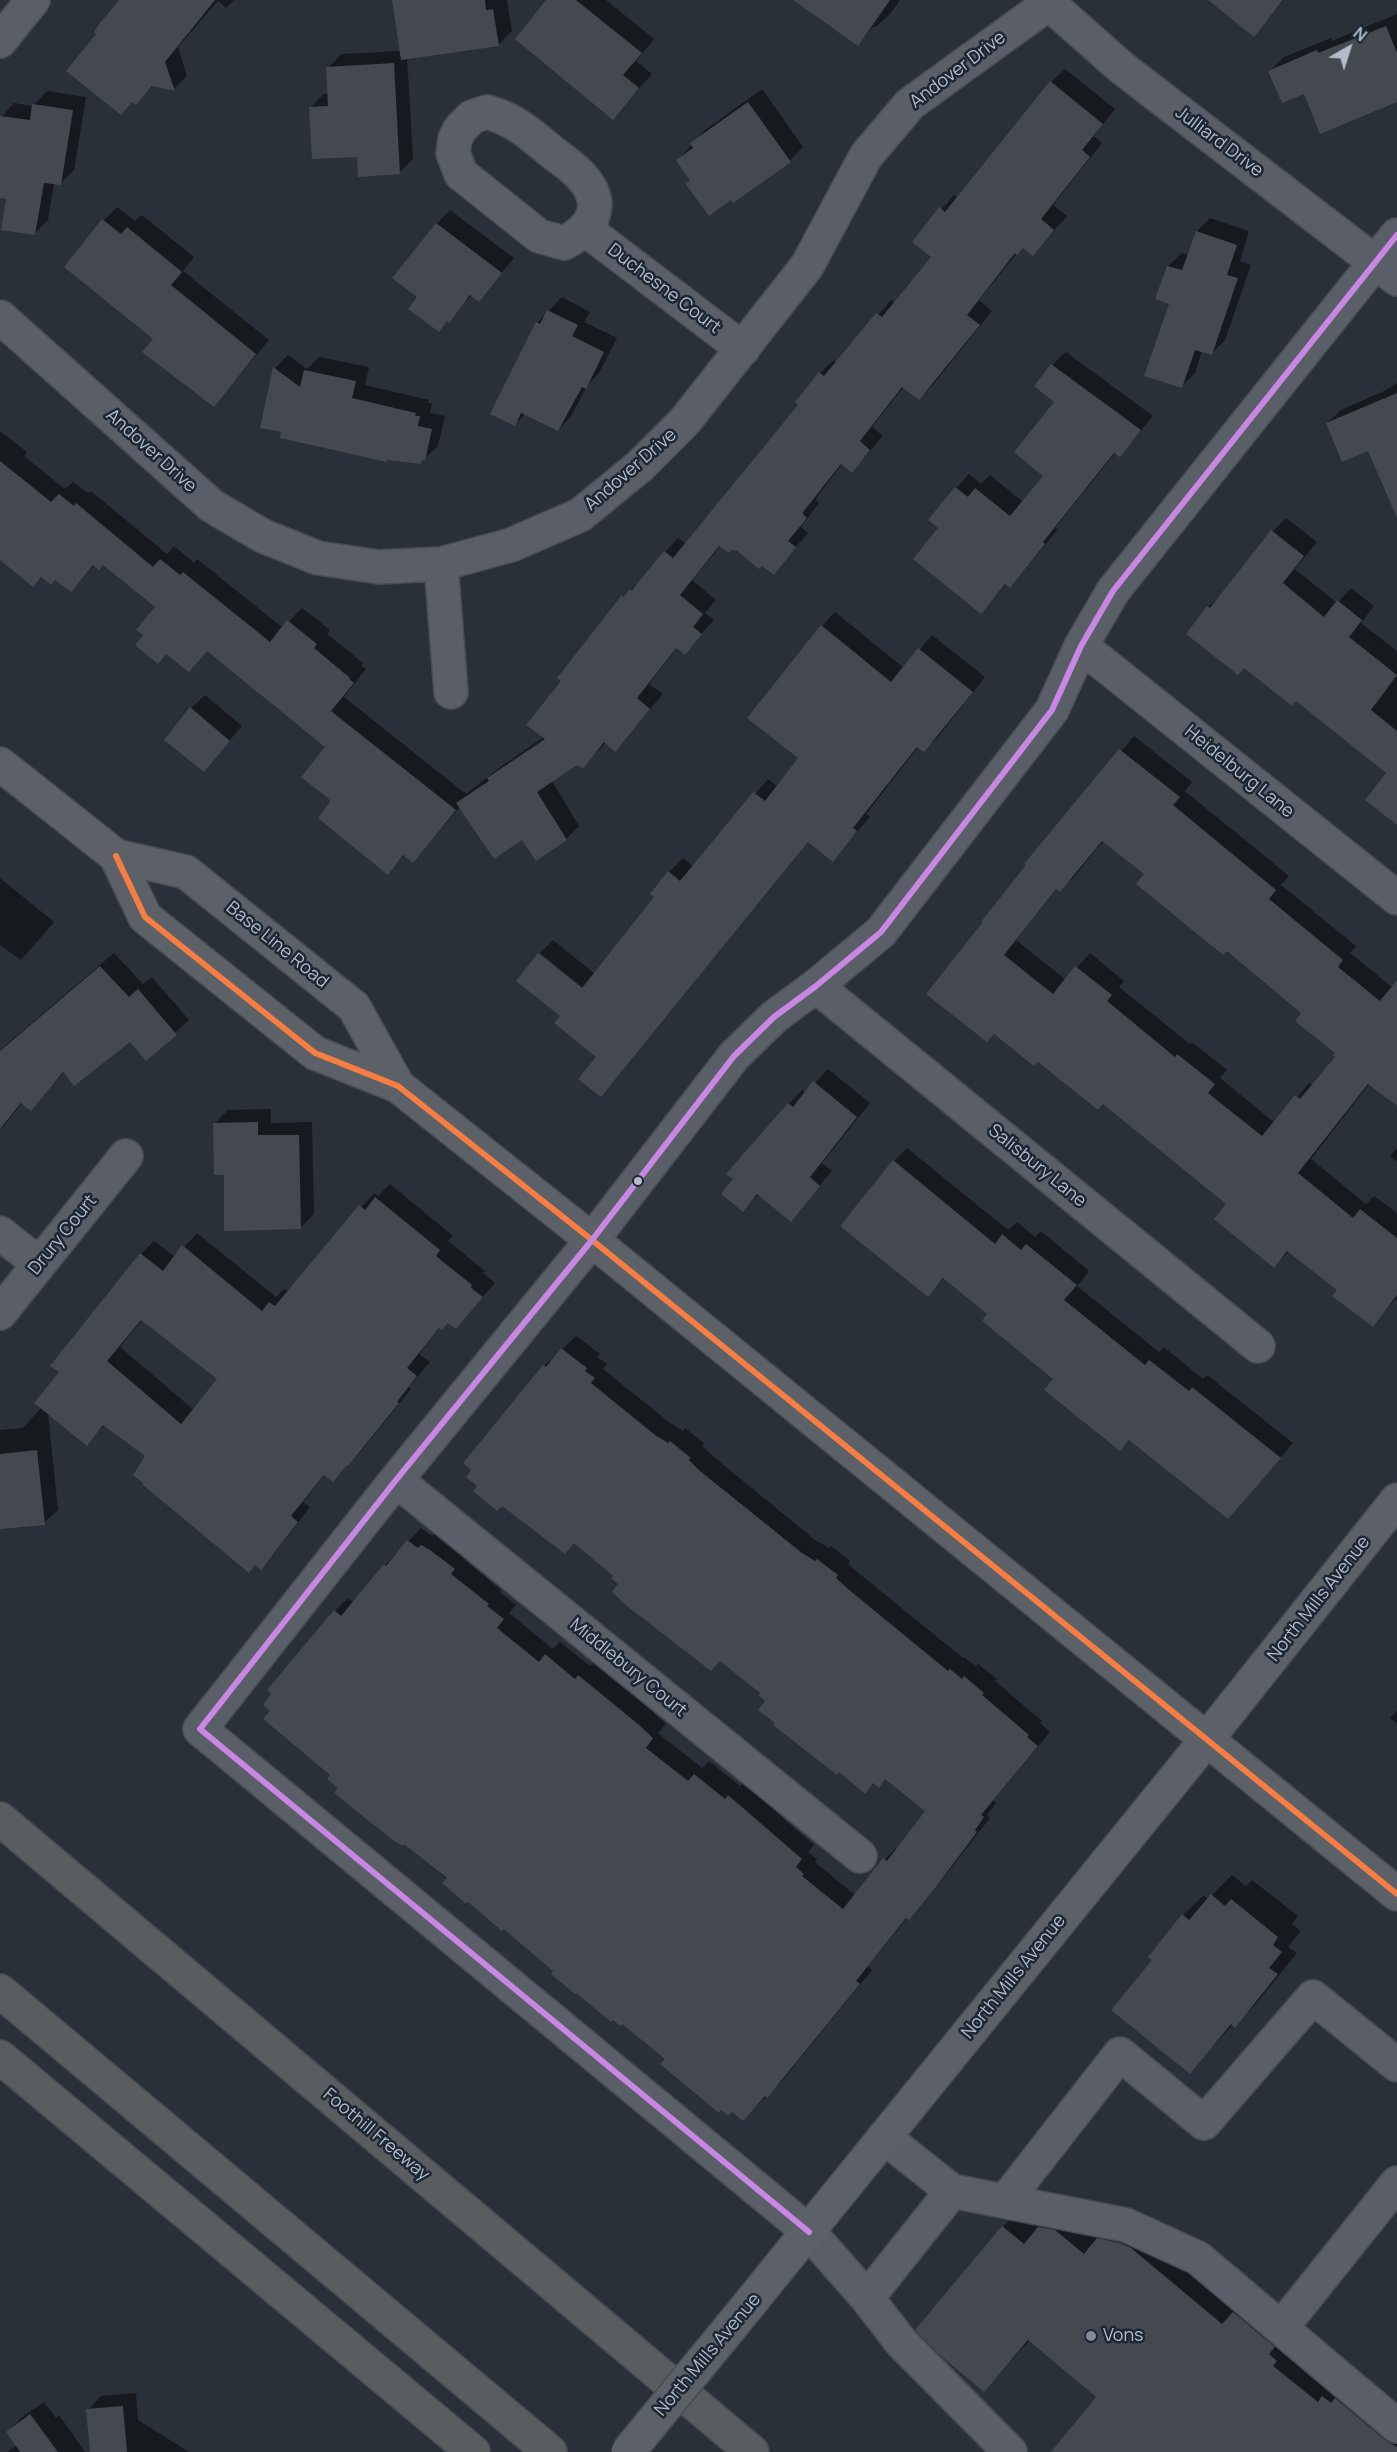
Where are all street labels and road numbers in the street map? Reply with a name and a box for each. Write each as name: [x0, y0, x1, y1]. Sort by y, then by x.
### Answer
street label: Andover Drive: [906, 27, 1010, 113]
street label: Julliard Drive: [1171, 102, 1267, 182]
street label: Duchesne Court: [603, 239, 725, 339]
street label: Andover Drive: [101, 405, 201, 497]
street label: Andover Drive: [581, 424, 681, 516]
street label: Heidelburg Lane: [1180, 721, 1298, 823]
street label: Base Line Road: [221, 897, 333, 993]
street label: Salisbury Lane: [984, 1120, 1090, 1212]
street label: Drury Court: [24, 1191, 102, 1279]
street label: North Mills Avenue: [1263, 1532, 1375, 1666]
street label: Middlebury Court: [565, 1614, 691, 1722]
street label: North Mills Avenue: [957, 1911, 1071, 2043]
street label: Foothill Freeway: [318, 2084, 434, 2186]
street label: North Mills Avenue: [650, 2289, 766, 2421]

